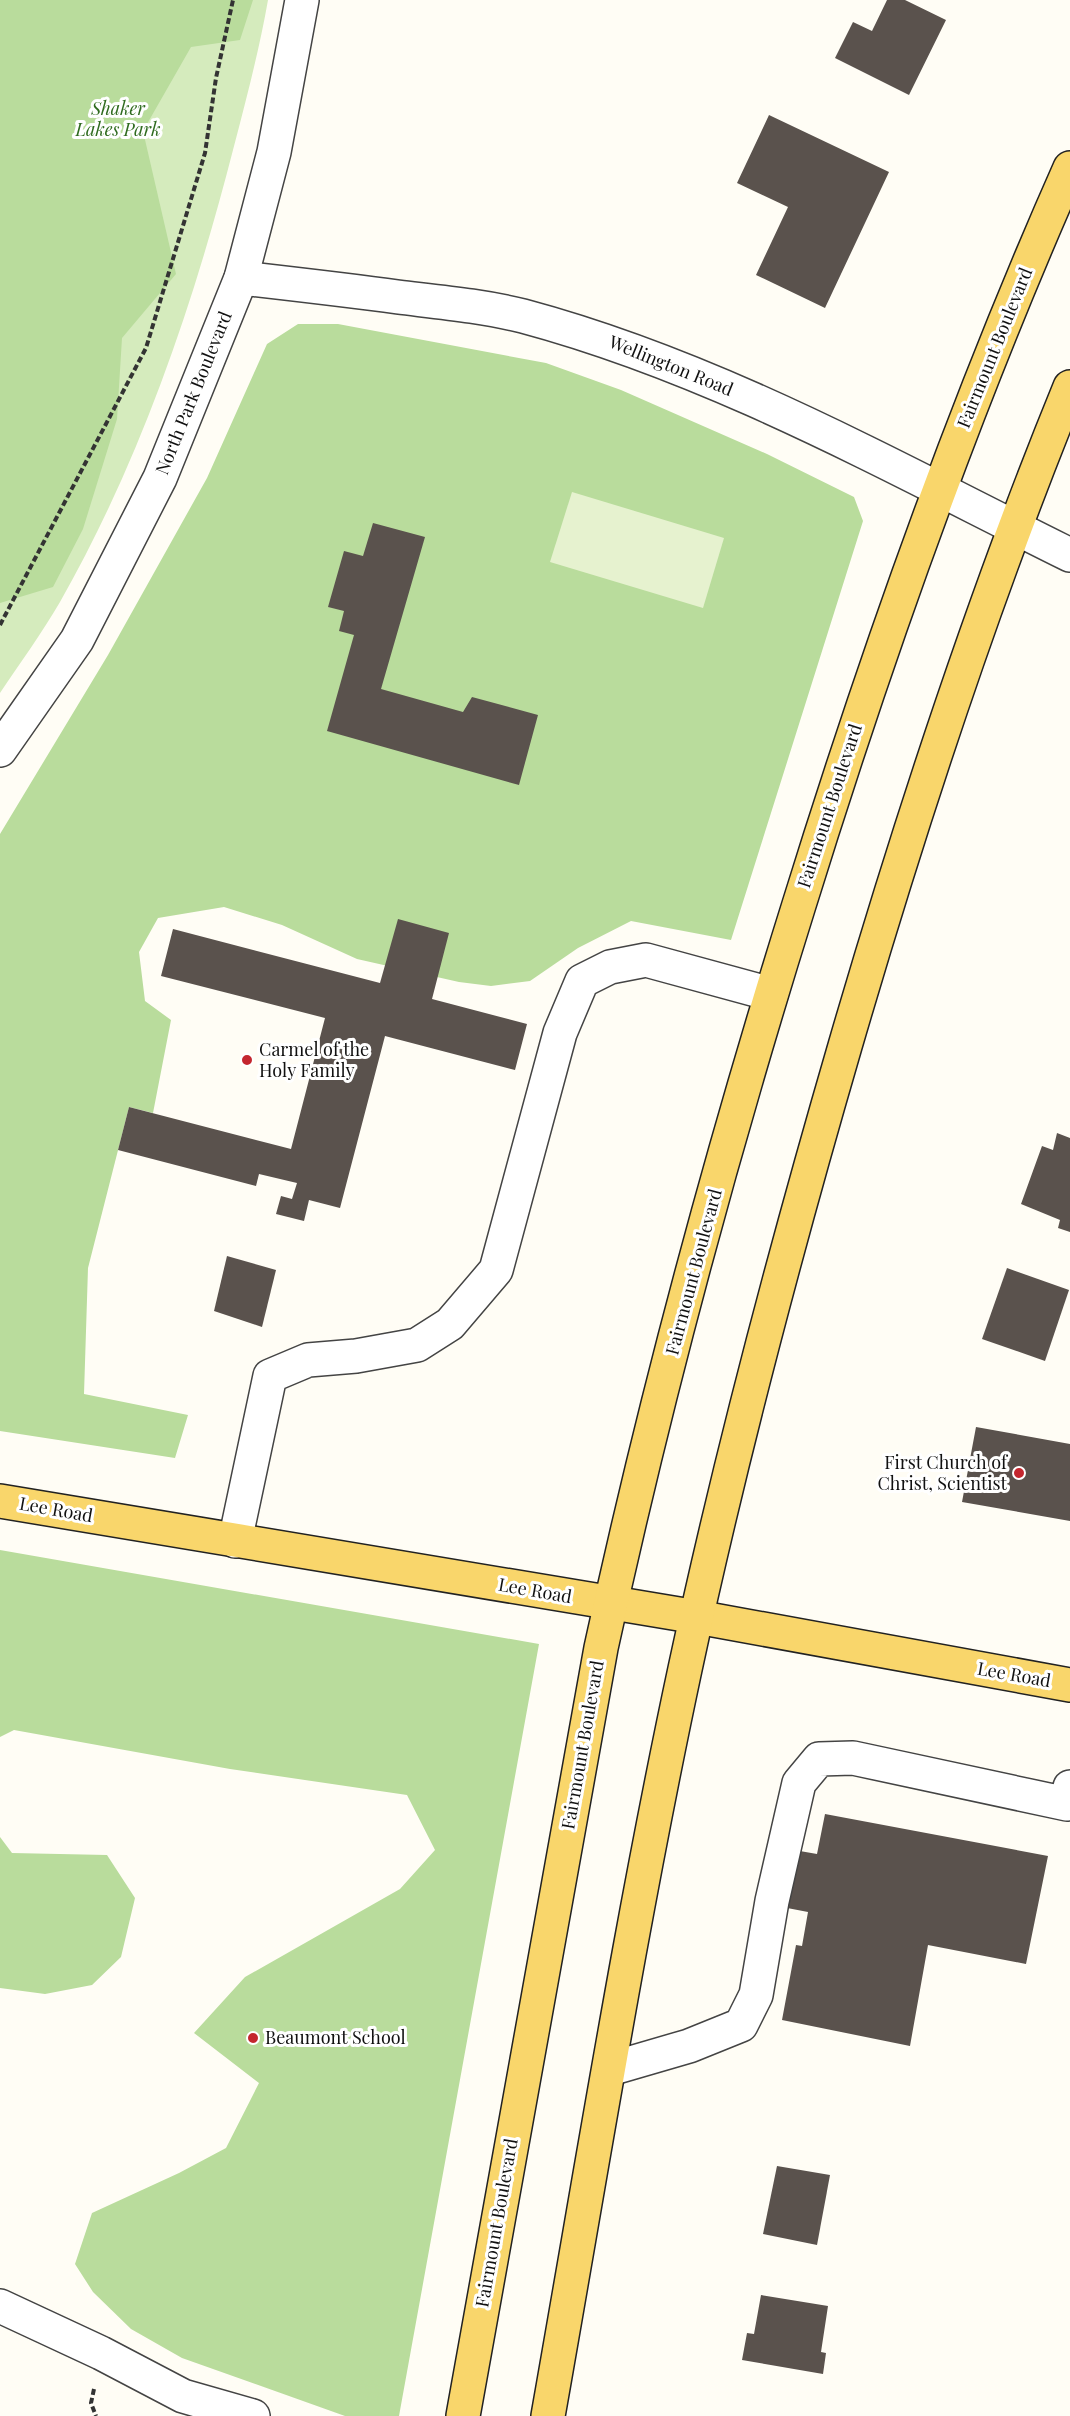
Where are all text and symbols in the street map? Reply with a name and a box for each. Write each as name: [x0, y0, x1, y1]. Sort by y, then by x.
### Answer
park label: Shaker Lakes Park: [74, 96, 161, 141]
street label: Fairmount Boulevard: [951, 263, 1037, 431]
street label: North Park Boulevard: [149, 307, 237, 478]
street label: Wellington Road: [605, 329, 738, 401]
street label: Fairmount Boulevard: [791, 720, 867, 891]
place label: Carmel of the Holy Family: [259, 1037, 369, 1082]
marker: Carmel of the Holy Family: [240, 1053, 254, 1067]
street label: Fairmount Boulevard: [659, 1185, 727, 1358]
place label: First Church of Christ, Scientist: [877, 1450, 1009, 1495]
marker: First Church of Christ, Scientist: [1012, 1466, 1026, 1480]
street label: Lee Road: [18, 1491, 95, 1527]
street label: Lee Road: [497, 1572, 574, 1608]
street label: Lee Road: [976, 1656, 1053, 1692]
street label: Fairmount Boulevard: [555, 1658, 609, 1831]
place label: Beaumont School: [265, 2025, 406, 2049]
marker: Beaumont School: [246, 2031, 260, 2045]
street label: Fairmount Boulevard: [469, 2136, 523, 2309]

